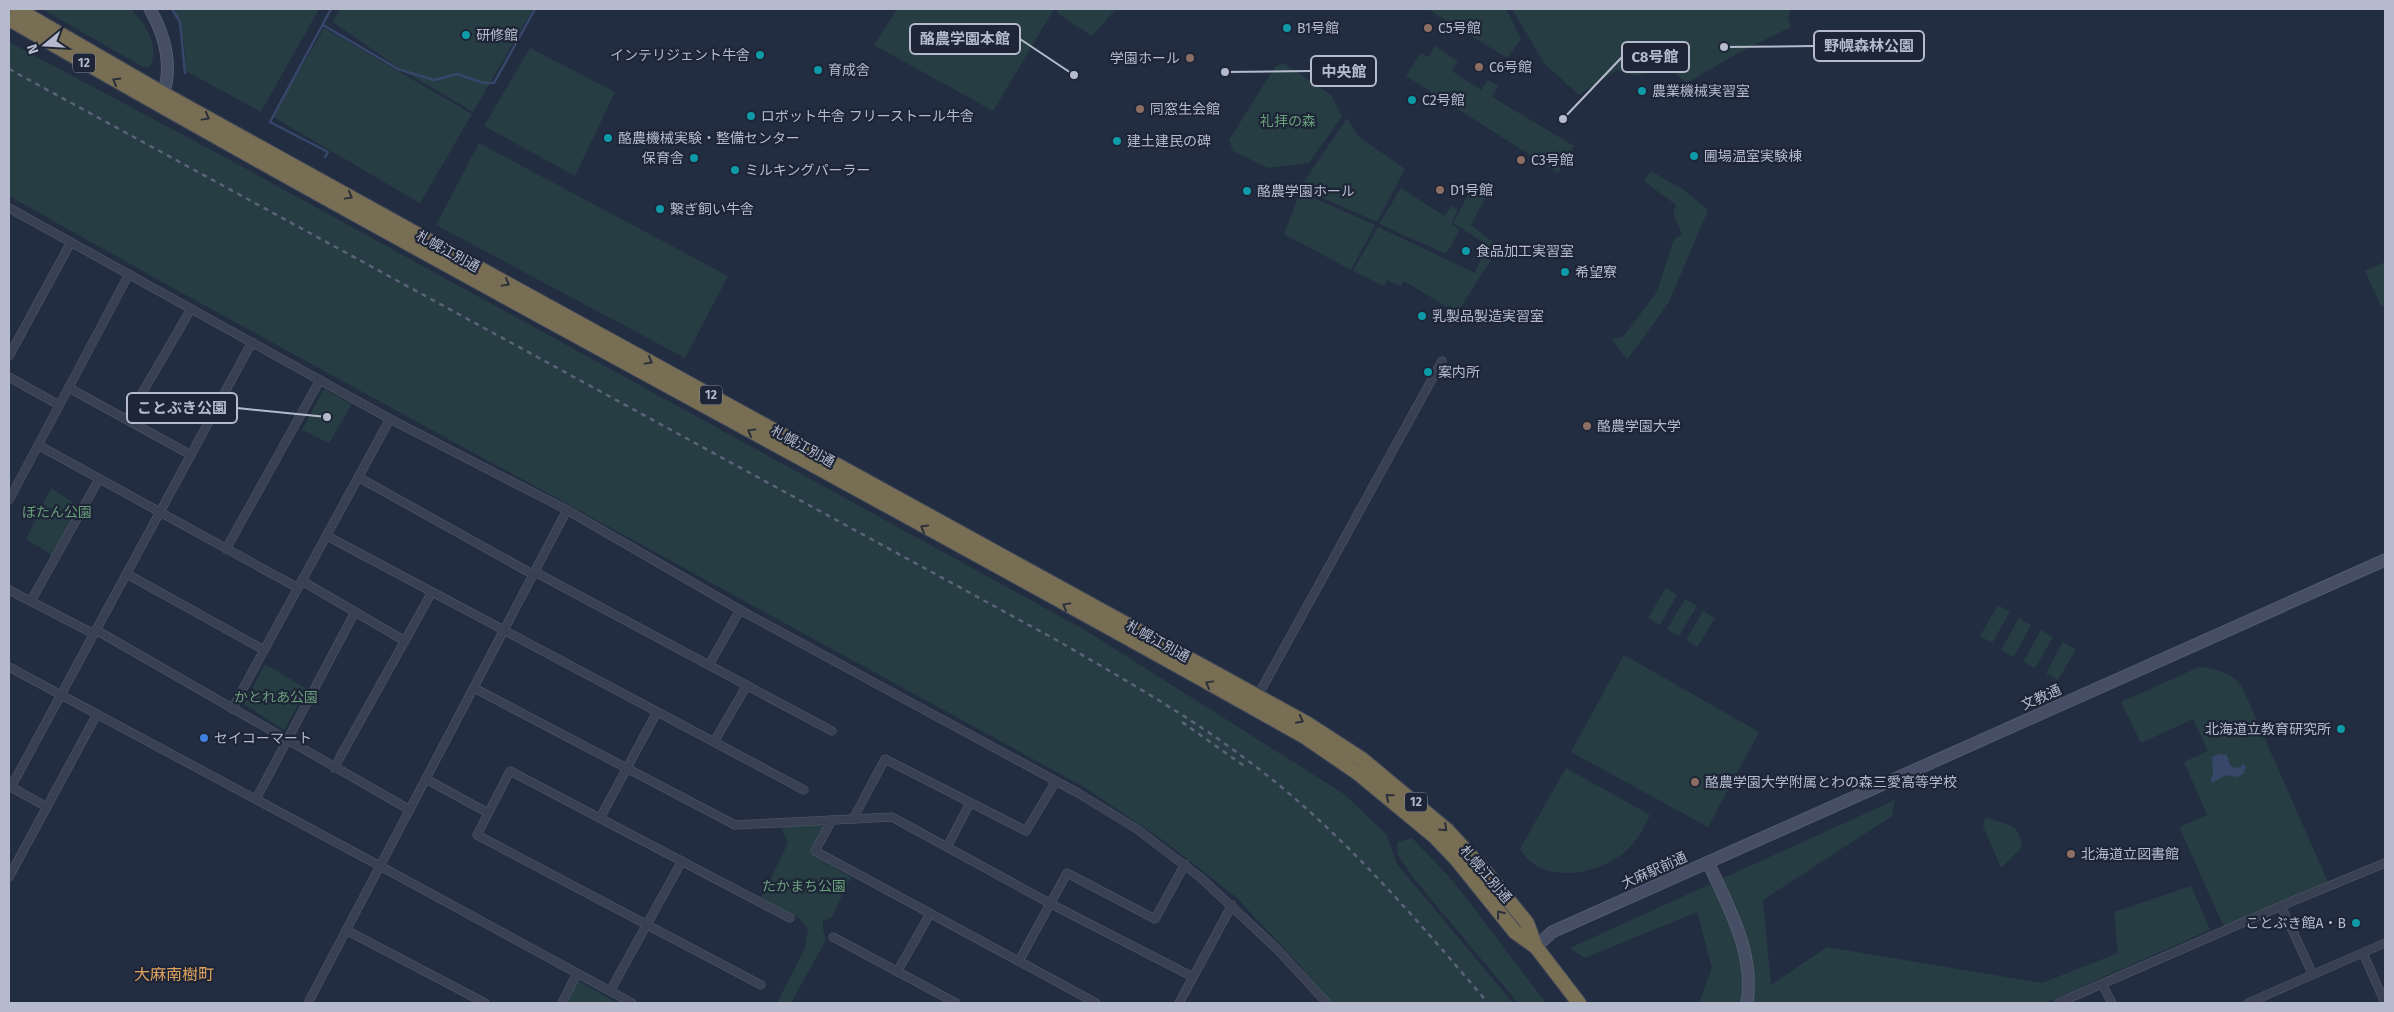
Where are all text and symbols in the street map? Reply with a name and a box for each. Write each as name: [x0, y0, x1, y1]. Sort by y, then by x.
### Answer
north arrow: [20, 20, 70, 70]
place label: B1号館: [1297, 20, 1339, 37]
place label: C5号館: [1438, 20, 1481, 37]
marker: B1号館: [1281, 22, 1293, 34]
marker: C5号館: [1422, 22, 1434, 34]
callout: 酪農学園本館: [910, 24, 1020, 54]
place label: 研修館: [476, 27, 518, 44]
marker: 研修館: [460, 29, 472, 41]
text: 酪農学園本館: [920, 30, 1010, 48]
callout: 野幌森林公園: [1814, 31, 1924, 61]
text: 野幌森林公園: [1824, 37, 1914, 55]
text: N: [24, 42, 43, 56]
callout: C8号館: [1622, 42, 1689, 72]
place label: インテリジェント牛舎: [610, 47, 750, 64]
text: C8号館: [1631, 48, 1679, 66]
marker: インテリジェント牛舎: [754, 49, 766, 61]
place label: 学園ホール: [1110, 50, 1180, 67]
marker: 学園ホール: [1184, 52, 1196, 64]
road number: 12: [73, 54, 95, 72]
callout: 中央館: [1311, 56, 1376, 86]
place label: C6号館: [1489, 59, 1532, 76]
marker: C6号館: [1473, 61, 1485, 73]
place label: 育成舎: [828, 62, 870, 79]
text: 中央館: [1321, 63, 1367, 81]
marker: 育成舎: [812, 64, 824, 76]
one-way arrow: [113, 78, 122, 88]
place label: 農業機械実習室: [1652, 83, 1750, 100]
marker: 農業機械実習室: [1636, 85, 1648, 97]
place label: C2号館: [1422, 92, 1465, 109]
marker: C2号館: [1406, 94, 1418, 106]
place label: 同窓生会館: [1150, 101, 1220, 118]
marker: 同窓生会館: [1134, 103, 1146, 115]
place label: ロボット牛舎 フリーストール牛舎: [761, 108, 974, 125]
marker: ロボット牛舎 フリーストール牛舎: [745, 110, 757, 122]
one-way arrow: [201, 111, 210, 121]
park label: 礼拝の森: [1260, 113, 1316, 130]
place label: 酪農機械実験・整備センター: [618, 130, 800, 147]
marker: 酪農機械実験・整備センター: [602, 132, 614, 144]
place label: 建土建民の碑: [1127, 133, 1211, 150]
marker: 建土建民の碑: [1111, 135, 1123, 147]
place label: 圃場温室実験棟: [1704, 148, 1802, 165]
place label: 保育舎: [642, 150, 684, 167]
marker: 圃場温室実験棟: [1688, 150, 1700, 162]
marker: 保育舎: [688, 152, 700, 164]
place label: C3号館: [1531, 152, 1574, 169]
marker: C3号館: [1515, 154, 1527, 166]
place label: ミルキングパーラー: [745, 162, 871, 179]
marker: ミルキングパーラー: [729, 164, 741, 176]
place label: D1号館: [1450, 182, 1493, 199]
place label: 酪農学園ホール: [1257, 183, 1355, 200]
marker: D1号館: [1434, 184, 1446, 196]
marker: 酪農学園ホール: [1241, 185, 1253, 197]
one-way arrow: [343, 190, 352, 200]
place label: 繋ぎ飼い牛舎: [670, 201, 754, 218]
marker: 繋ぎ飼い牛舎: [654, 203, 666, 215]
street label: 札幌江別通: [413, 227, 482, 276]
place label: 食品加工実習室: [1476, 243, 1574, 260]
marker: 食品加工実習室: [1460, 245, 1472, 257]
place label: 希望寮: [1575, 264, 1617, 281]
marker: 希望寮: [1559, 266, 1571, 278]
one-way arrow: [501, 277, 510, 287]
place label: 乳製品製造実習室: [1432, 308, 1544, 325]
marker: 乳製品製造実習室: [1416, 310, 1428, 322]
one-way arrow: [643, 355, 652, 365]
place label: 案内所: [1438, 364, 1480, 381]
marker: 案内所: [1422, 366, 1434, 378]
road number: 12: [700, 386, 722, 404]
callout: ことぶき公園: [127, 393, 237, 423]
text: ことぶき公園: [137, 399, 227, 417]
place label: 酪農学園大学: [1597, 418, 1681, 435]
marker: 酪農学園大学: [1581, 420, 1593, 432]
street label: 札幌江別通: [768, 422, 837, 471]
one-way arrow: [747, 429, 756, 439]
park label: ぼたん公園: [22, 504, 92, 521]
one-way arrow: [920, 524, 929, 534]
one-way arrow: [1063, 602, 1072, 612]
street label: 札幌江別通: [1123, 617, 1192, 666]
one-way arrow: [1205, 680, 1214, 690]
street label: 文教通: [2019, 681, 2064, 714]
park label: かとれあ公園: [234, 689, 318, 706]
one-way arrow: [1295, 713, 1304, 723]
place label: 北海道立教育研究所: [2205, 721, 2331, 738]
marker: 北海道立教育研究所: [2335, 723, 2347, 735]
place label: セイコーマート: [214, 730, 312, 747]
marker: セイコーマート: [198, 732, 210, 744]
place label: 酪農学園大学附属とわの森三愛高等学校: [1705, 774, 1957, 791]
marker: 酪農学園大学附属とわの森三愛高等学校: [1689, 776, 1701, 788]
road number: 12: [1405, 792, 1427, 812]
one-way arrow: [1386, 794, 1395, 802]
one-way arrow: [1438, 822, 1447, 831]
street label: 札幌江別通: [1456, 842, 1515, 906]
place label: 北海道立図書館: [2081, 846, 2179, 863]
street label: 大麻駅前通: [1619, 848, 1690, 892]
marker: 北海道立図書館: [2065, 848, 2077, 860]
park label: たかまち公園: [762, 878, 846, 895]
one-way arrow: [1498, 911, 1506, 920]
place label: ことぶき館A・B: [2245, 915, 2346, 932]
marker: ことぶき館A・B: [2350, 917, 2362, 929]
district label: 大麻南樹町: [134, 965, 214, 984]

